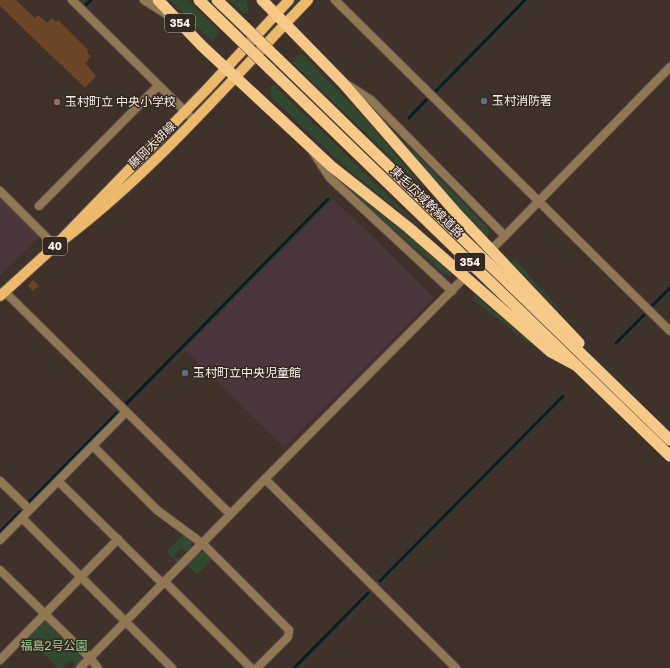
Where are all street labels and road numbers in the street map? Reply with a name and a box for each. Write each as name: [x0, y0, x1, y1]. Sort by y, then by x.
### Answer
road number: 354: [165, 14, 195, 32]
street label: 藤岡大胡線: [125, 118, 178, 171]
street label: 東毛広域幹線道路: [388, 163, 467, 240]
road number: 40: [43, 237, 67, 255]
road number: 354: [455, 253, 485, 271]

